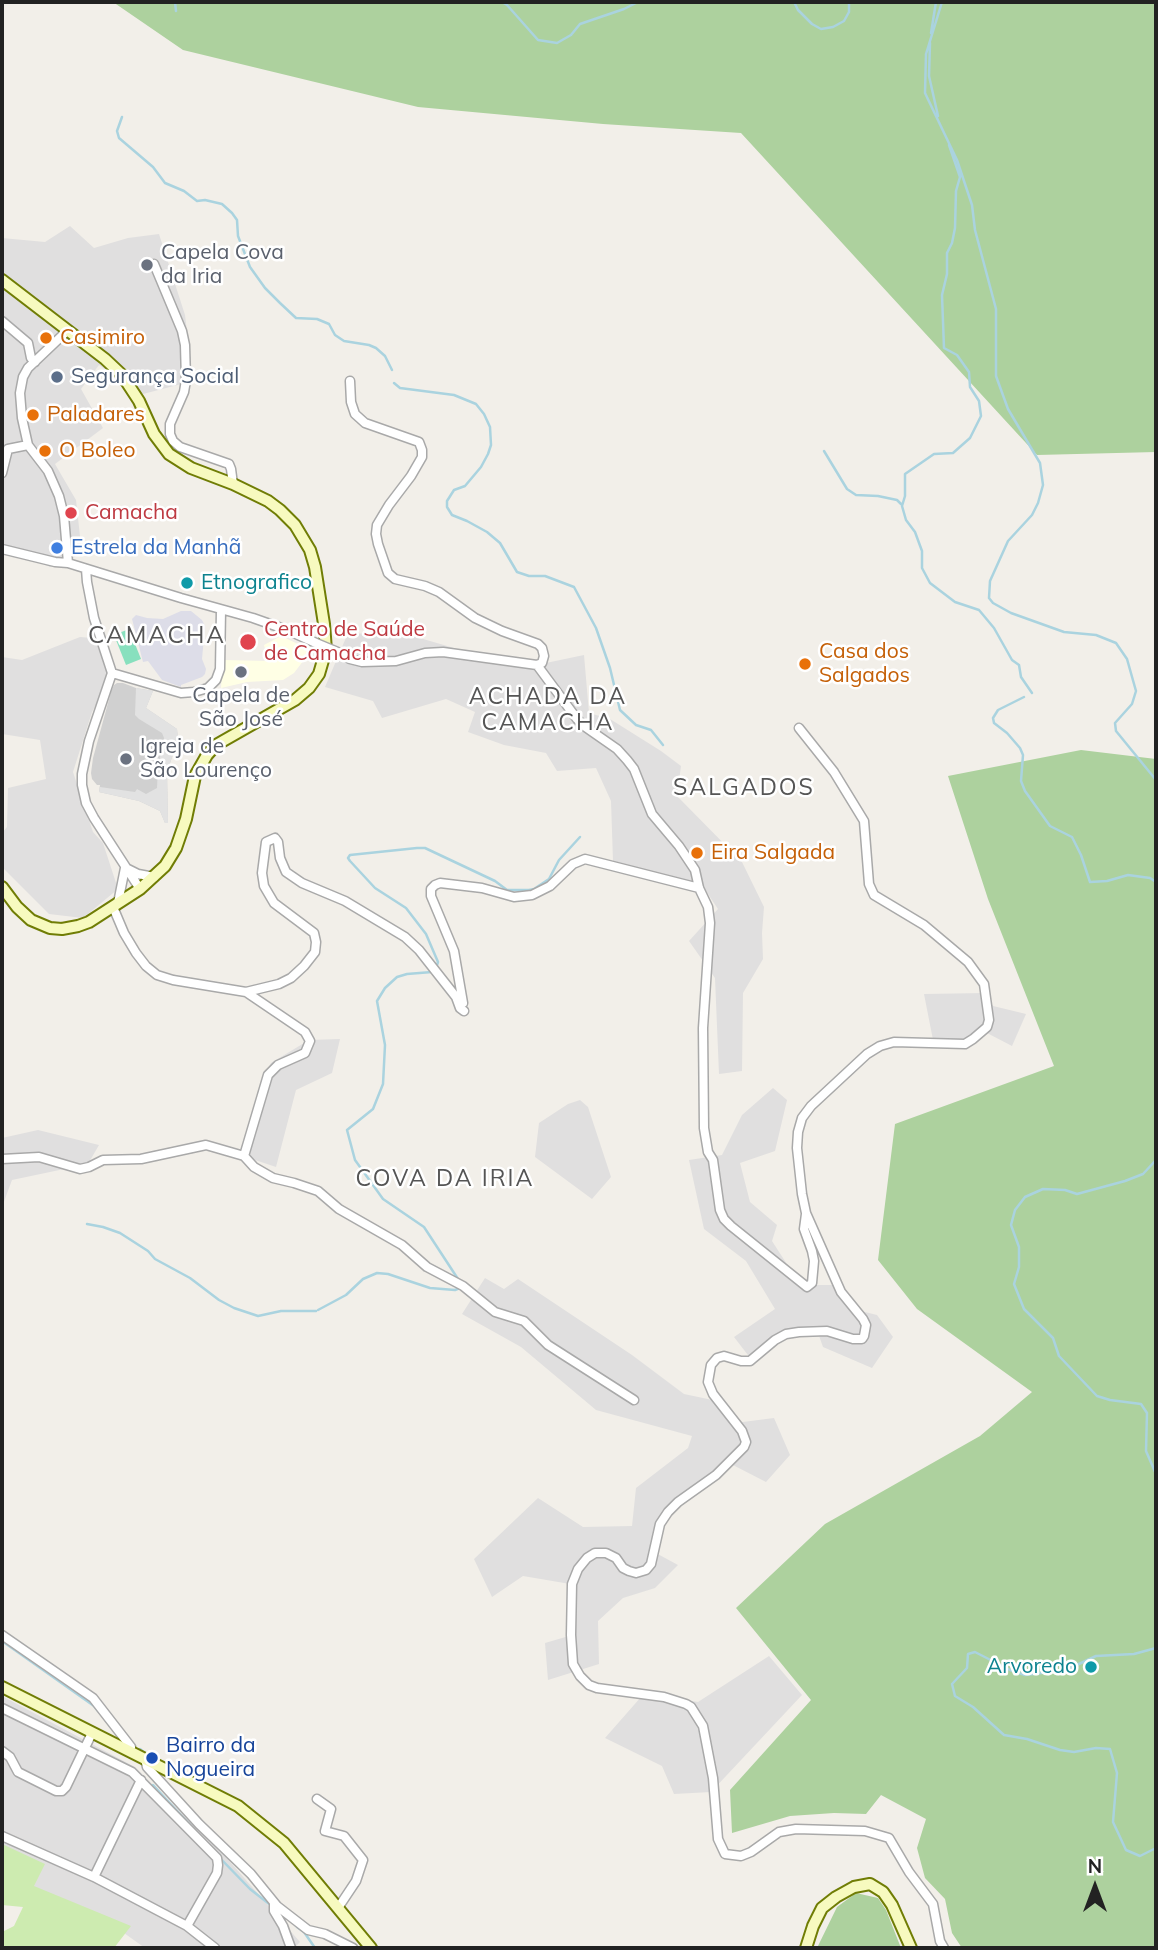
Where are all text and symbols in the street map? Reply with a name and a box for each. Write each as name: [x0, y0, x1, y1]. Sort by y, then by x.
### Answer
place label: Capela Cova da Iria: [161, 240, 284, 290]
marker: Capela Cova da Iria: [139, 257, 155, 273]
place label: Casimiro: [60, 325, 145, 351]
marker: Casimiro: [38, 330, 54, 346]
place label: Segurança Social: [71, 364, 239, 390]
marker: Segurança Social: [49, 369, 65, 385]
place label: Paladares: [47, 402, 145, 428]
marker: Paladares: [25, 407, 41, 423]
place label: O Boleo: [59, 438, 135, 464]
marker: O Boleo: [37, 443, 53, 459]
place label: Camacha: [85, 500, 178, 526]
marker: Camacha: [63, 505, 79, 521]
place label: Estrela da Manhã: [71, 535, 241, 561]
marker: Estrela da Manhã: [49, 540, 65, 556]
place label: Etnografico: [201, 570, 312, 596]
marker: Etnografico: [179, 575, 195, 591]
place label: Centro de Saúde de Camacha: [264, 617, 425, 667]
district label: CAMACHA: [89, 622, 225, 650]
marker: Centro de Saúde de Camacha: [238, 632, 258, 652]
place label: Casa dos Salgados: [819, 639, 910, 689]
marker: Casa dos Salgados: [797, 656, 813, 672]
marker: Capela de São José: [233, 664, 249, 680]
place label: Capela de São José: [192, 683, 290, 733]
district label: ACHADA DA CAMACHA: [470, 683, 626, 737]
place label: Igreja de São Lourenço: [140, 734, 272, 784]
marker: Igreja de São Lourenço: [118, 751, 134, 767]
district label: SALGADOS: [674, 774, 814, 802]
place label: Eira Salgada: [711, 840, 835, 866]
marker: Eira Salgada: [689, 845, 705, 861]
district label: COVA DA IRIA: [357, 1165, 533, 1193]
place label: Arvoredo: [987, 1654, 1077, 1680]
marker: Arvoredo: [1083, 1659, 1099, 1675]
place label: Bairro da Nogueira: [166, 1733, 256, 1783]
marker: Bairro da Nogueira: [144, 1750, 160, 1766]
north arrow: [1060, 1852, 1130, 1922]
text: N: [1088, 1854, 1102, 1878]

